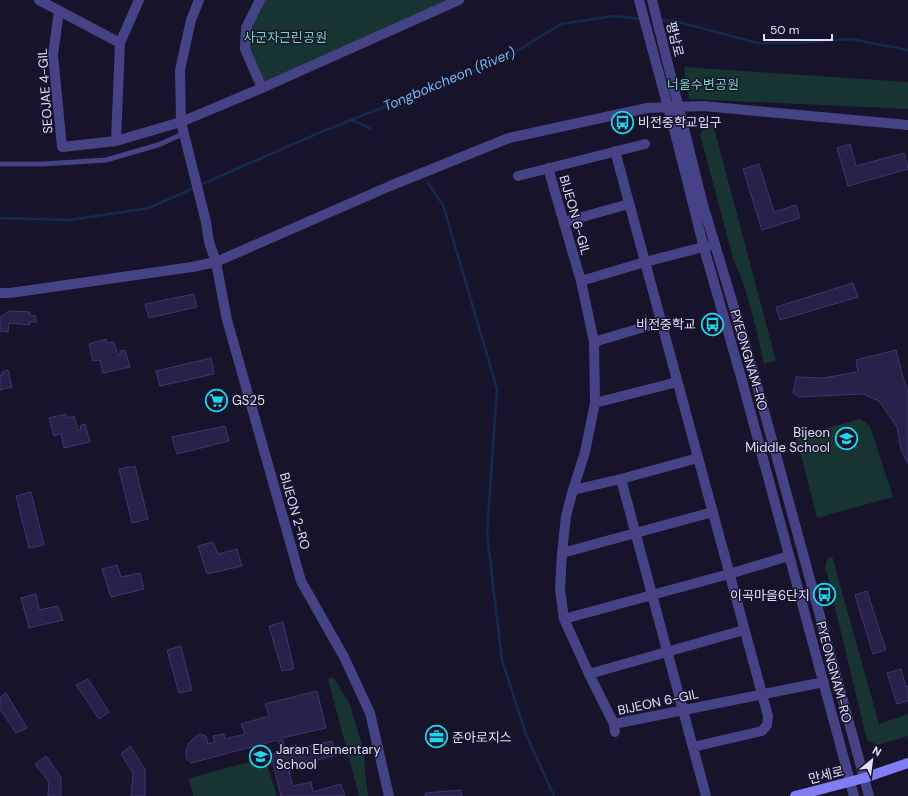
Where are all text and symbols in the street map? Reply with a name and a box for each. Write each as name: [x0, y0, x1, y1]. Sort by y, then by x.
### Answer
scale bar: [764, 16, 832, 42]
street label: 평남로: [662, 20, 688, 58]
text: 50 m: [770, 22, 799, 38]
park label: 사군자근린공원: [243, 29, 327, 46]
water label: Tongbokcheon (River): [380, 43, 518, 115]
street label: SEOJAE 4-GIL: [34, 48, 56, 134]
park label: 너울수변공원: [667, 76, 739, 93]
bus stop icon: 비전중학교입구: [610, 109, 636, 135]
place label: 비전중학교입구: [638, 114, 722, 131]
street label: BIJEON 6-GIL: [556, 173, 595, 257]
street label: PYEONGNAM-RO: [726, 307, 772, 413]
bus stop icon: 비전중학교: [699, 311, 725, 337]
place label: 비전중학교: [636, 316, 696, 333]
supermarket icon: GS25: [203, 387, 229, 413]
place label: GS25: [232, 392, 265, 409]
place label: Bijeon Middle School: [745, 424, 830, 456]
school or university icon: Bijeon Middle School: [833, 426, 859, 452]
street label: BIJEON 2-RO: [276, 470, 314, 552]
bus stop icon: 이곡마을6단지: [812, 582, 838, 608]
place label: 이곡마을6단지: [730, 587, 810, 604]
street label: PYEONGNAM-RO: [812, 619, 856, 725]
street label: BIJEON 6-GIL: [616, 685, 700, 719]
office icon: 준아로지스: [423, 724, 449, 750]
place label: 준아로지스: [452, 729, 512, 746]
north arrow: [852, 740, 892, 780]
place label: Jaran Elementary School: [276, 741, 381, 773]
school or university icon: Jaran Elementary School: [247, 743, 273, 769]
text: N: [870, 743, 884, 759]
street label: 만세로: [807, 762, 845, 788]

